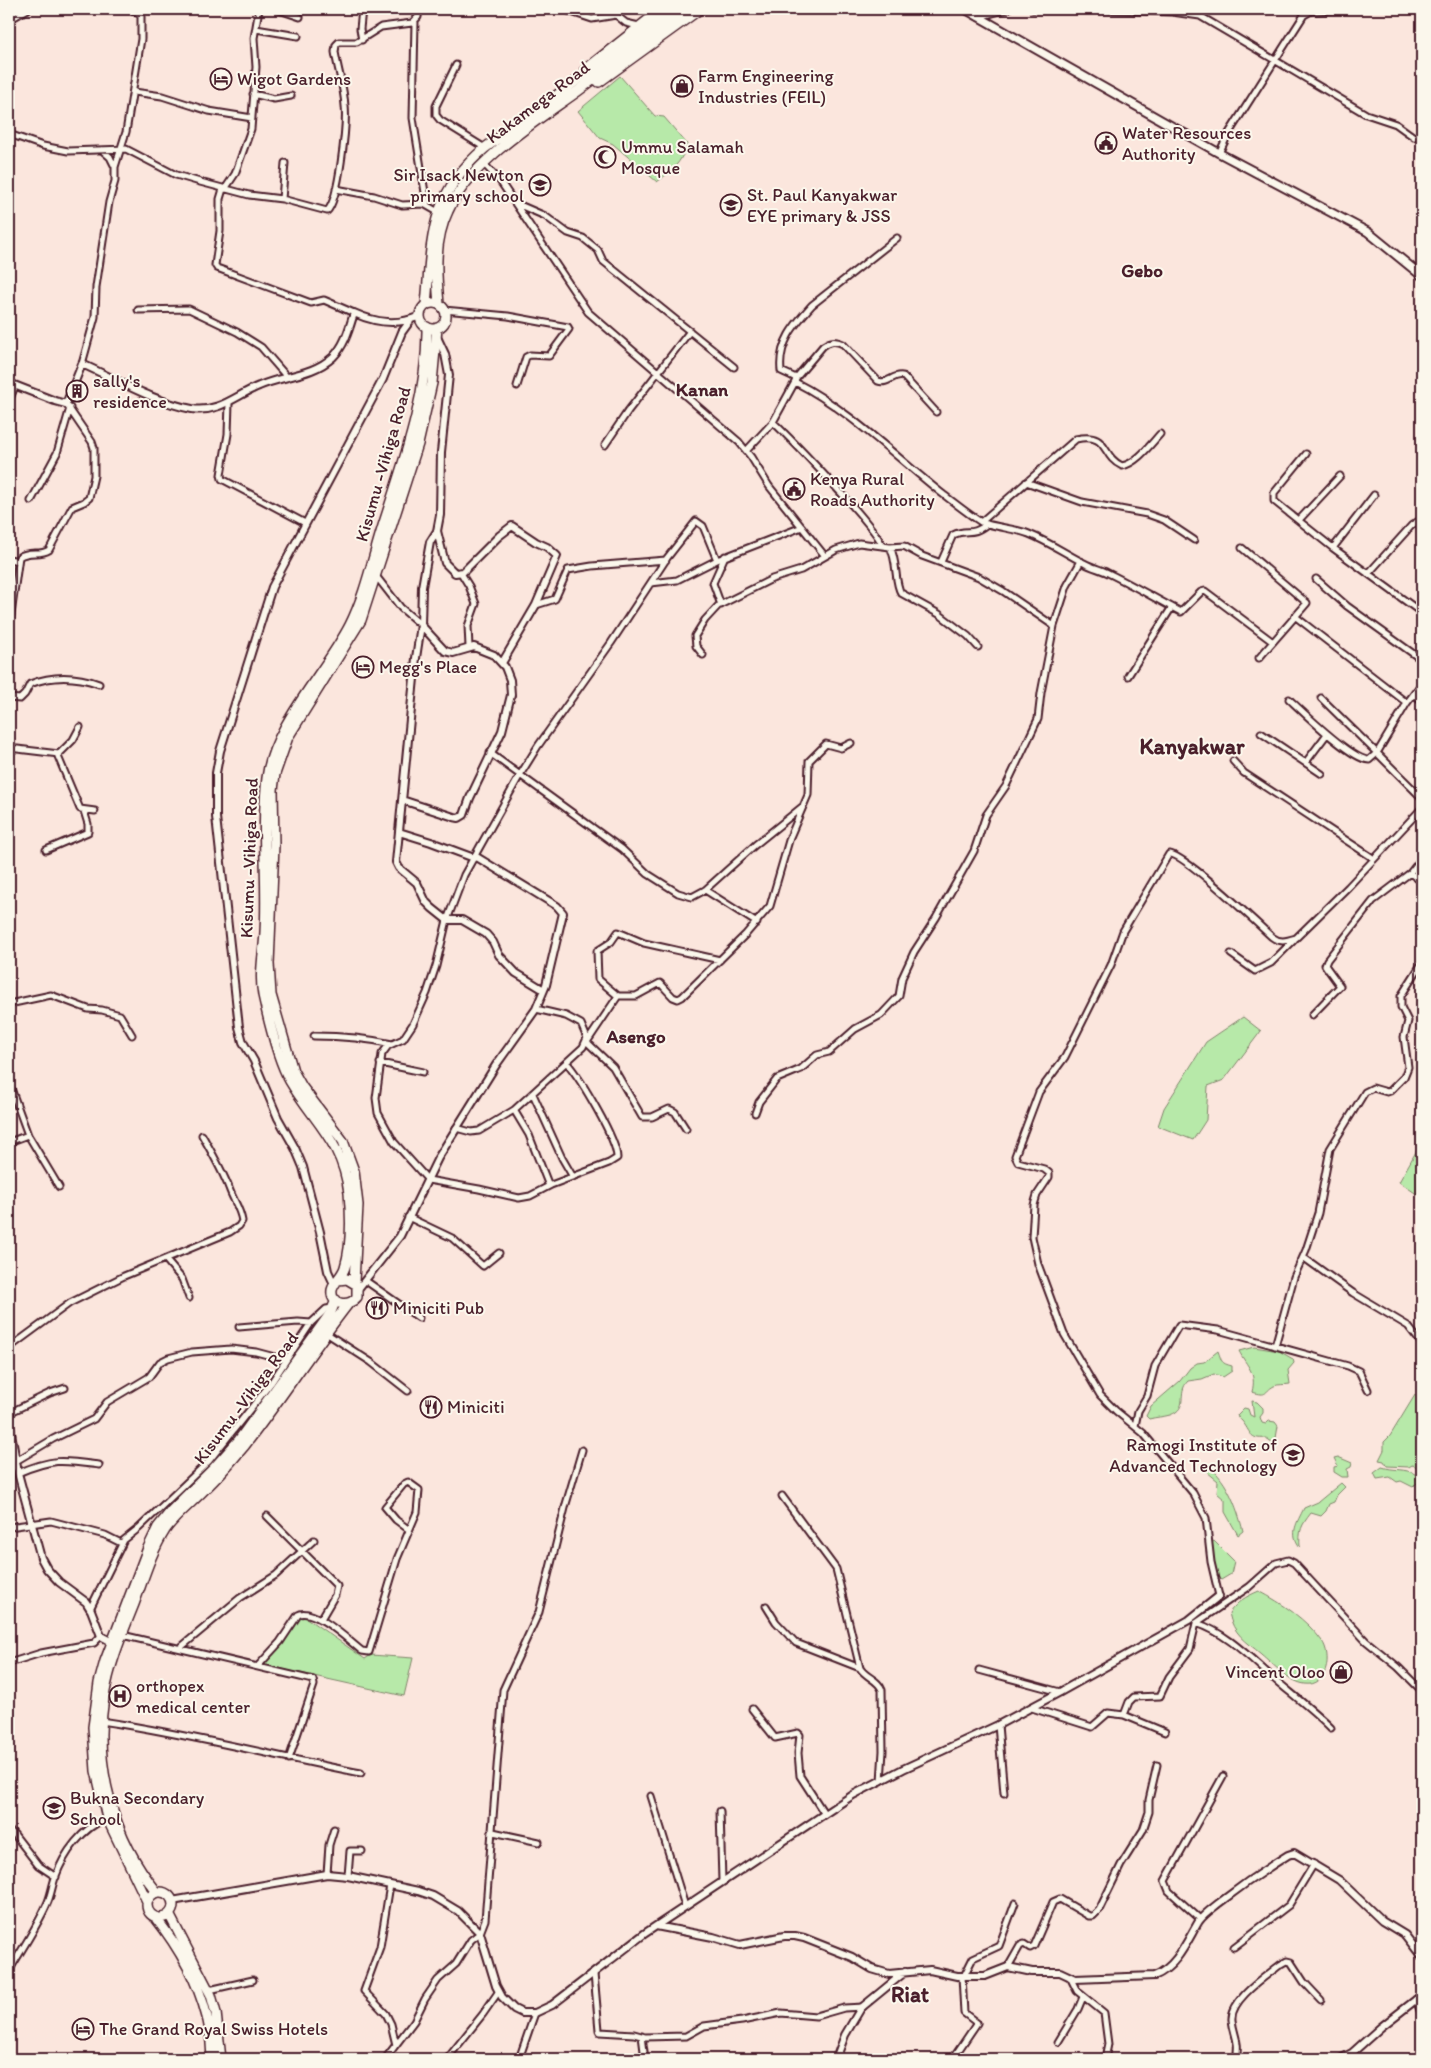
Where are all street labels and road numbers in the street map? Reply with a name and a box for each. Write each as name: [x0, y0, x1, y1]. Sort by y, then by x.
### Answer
street label: Kakamega Road: [482, 56, 594, 148]
street label: Kisumu -Vihiga Road: [350, 384, 416, 544]
street label: Kisumu -Vihiga Road: [235, 777, 263, 938]
street label: Kisumu -Vihiga Road: [189, 1327, 303, 1469]

